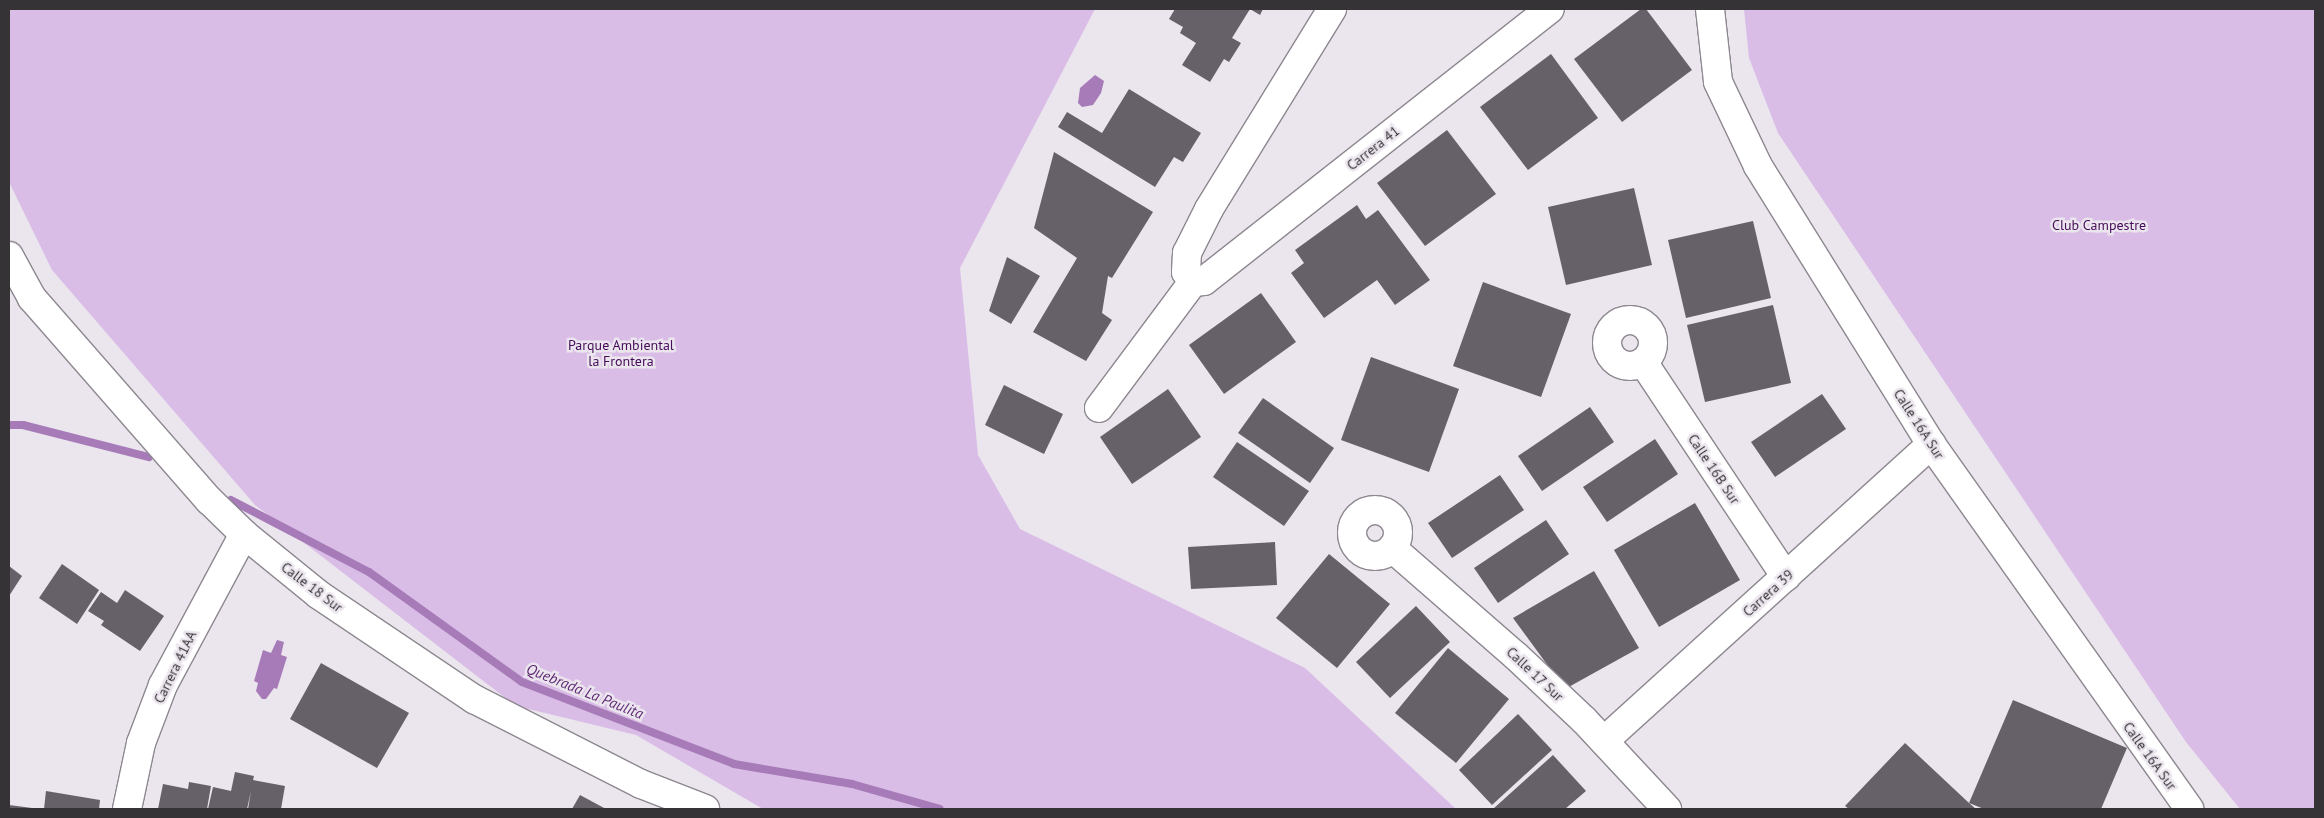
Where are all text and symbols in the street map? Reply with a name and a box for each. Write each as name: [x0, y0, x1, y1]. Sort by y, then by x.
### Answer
street label: Carrera 41: [1343, 122, 1403, 174]
park label: Club Campestre: [2052, 217, 2146, 233]
park label: Parque Ambiental la Frontera: [568, 337, 674, 370]
street label: Calle 16A Sur: [1890, 386, 1948, 462]
street label: Calle 16B Sur: [1684, 431, 1744, 507]
street label: Calle 18 Sur: [278, 558, 346, 616]
street label: Carrera 39: [1739, 566, 1797, 620]
street label: Carrera 41AA: [150, 628, 200, 706]
street label: Calle 17 Sur: [1503, 643, 1567, 705]
water label: Quebrada La Paulita: [524, 659, 646, 723]
street label: Calle 16A Sur: [2120, 718, 2180, 794]

